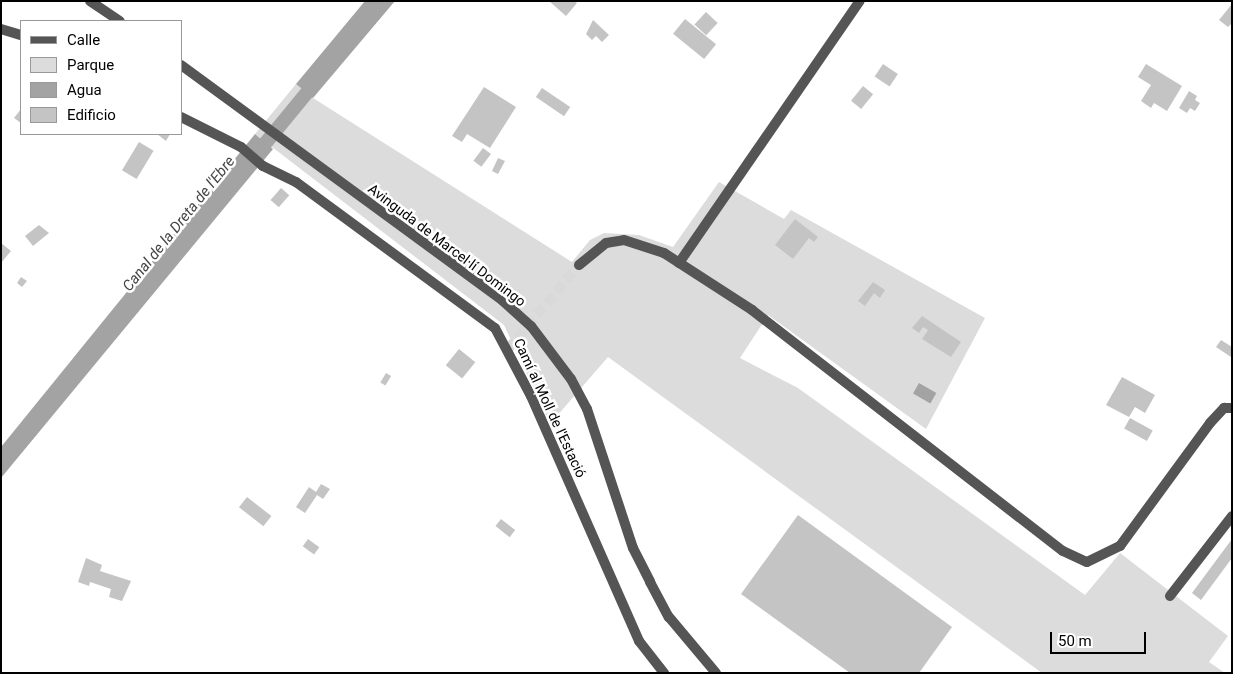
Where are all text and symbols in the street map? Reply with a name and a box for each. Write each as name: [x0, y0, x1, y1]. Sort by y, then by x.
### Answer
legend: [20, 20, 182, 135]
text: Calle: [67, 31, 100, 49]
text: Parque: [67, 56, 114, 74]
text: Agua: [67, 81, 102, 99]
text: Edificio: [67, 106, 116, 124]
water label: Canal de la Dreta de l'Ebre: [119, 153, 239, 295]
street label: Avinguda de Marcel·lí Domingo: [365, 180, 529, 310]
street label: Camí al Moll de l'Estació: [510, 336, 590, 480]
scale bar: [1053, 622, 1149, 654]
text: 50 m: [1058, 632, 1092, 650]

